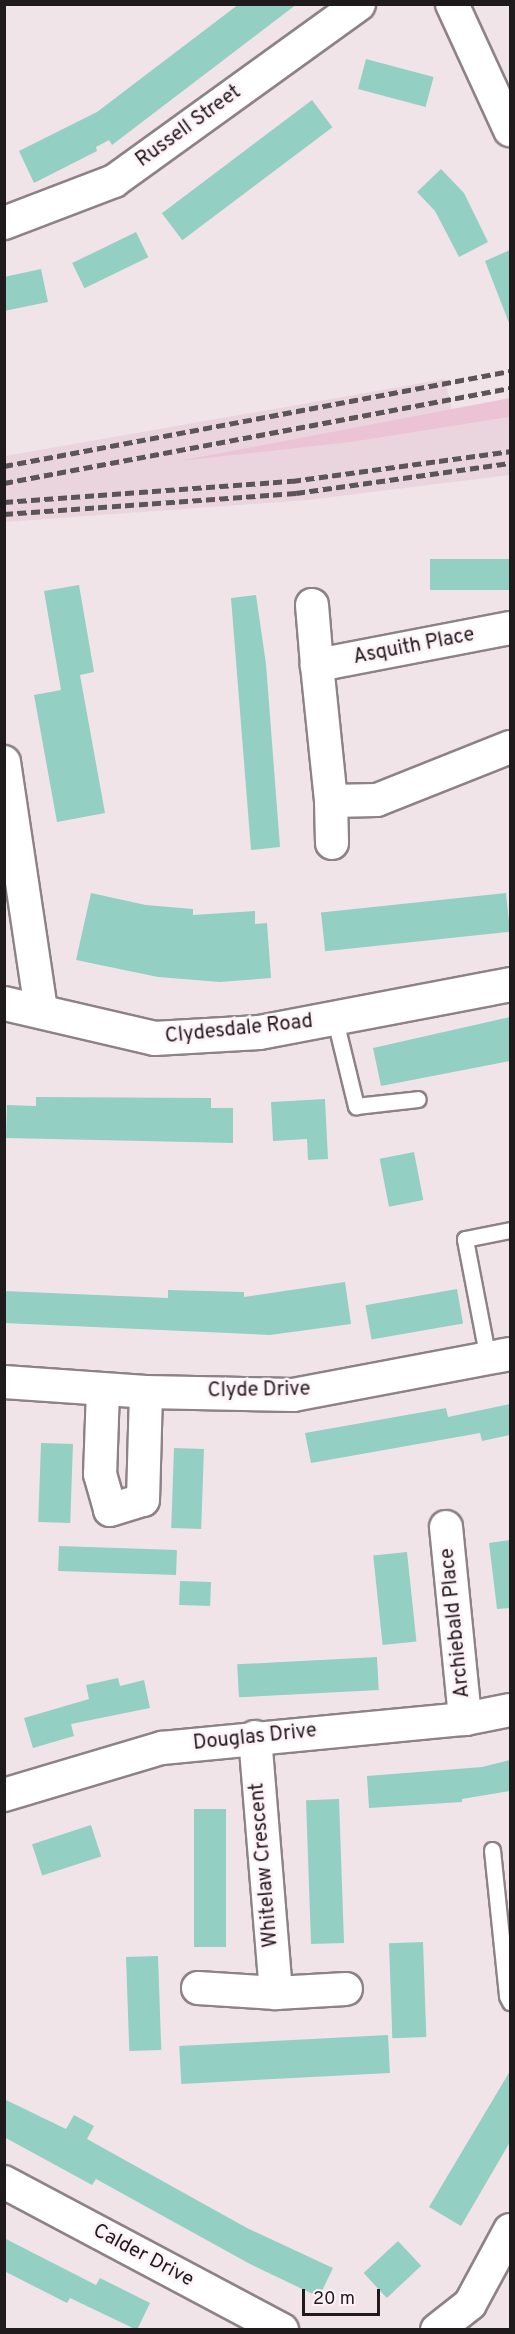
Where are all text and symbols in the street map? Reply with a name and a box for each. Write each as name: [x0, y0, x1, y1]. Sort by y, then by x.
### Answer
street label: Russell Street: [132, 81, 246, 173]
street label: Asquith Place: [351, 623, 477, 671]
street label: Clydesdale Road: [164, 1010, 314, 1050]
street label: Clyde Drive: [207, 1378, 311, 1404]
street label: Archiebald Place: [436, 1547, 476, 1699]
street label: Douglas Drive: [192, 1720, 318, 1756]
street label: Whitelaw Crescent: [246, 1782, 284, 1948]
street label: Calder Drive: [88, 2219, 198, 2293]
scale bar: [305, 2277, 383, 2315]
text: 20 m: [313, 2288, 355, 2311]

